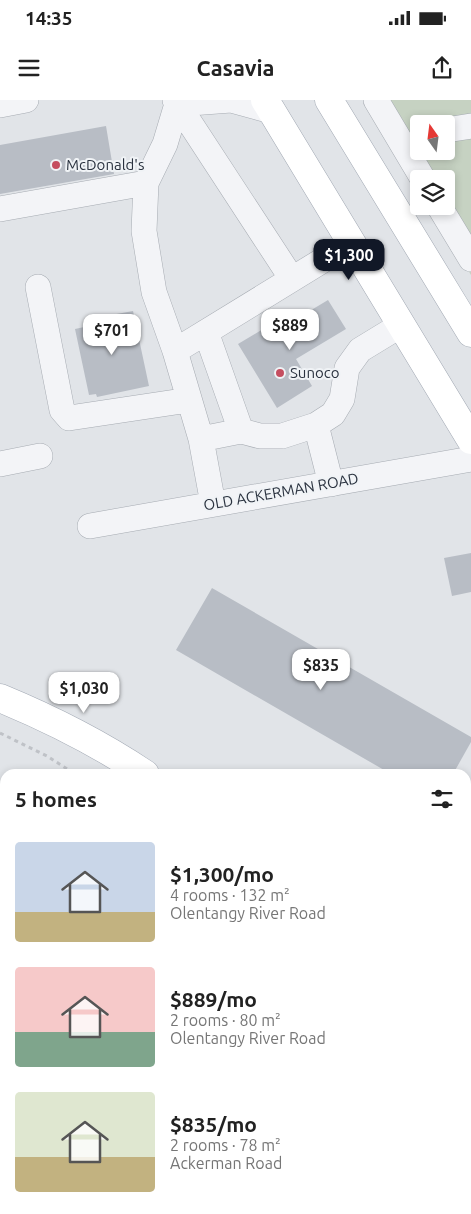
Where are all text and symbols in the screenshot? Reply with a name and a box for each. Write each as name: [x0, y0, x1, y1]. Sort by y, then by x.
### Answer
text: 14:35: [25, 7, 73, 29]
icon: menu: [15, 54, 43, 82]
icon: share: [428, 54, 456, 82]
text: Casavia: [196, 55, 275, 80]
north arrow: [410, 115, 455, 160]
map controls: [410, 115, 455, 215]
place label: McDonald's: [66, 156, 144, 173]
marker: McDonald's: [50, 159, 62, 171]
button: layers: [410, 170, 455, 215]
pin: $1,300: [308, 238, 390, 281]
text: $1,300: [324, 246, 374, 264]
pin: $889: [260, 308, 320, 351]
pin: $701: [82, 314, 142, 356]
text: $889: [272, 316, 308, 334]
text: $701: [94, 321, 130, 339]
place label: Sunoco: [290, 364, 339, 381]
marker: Sunoco: [274, 367, 286, 379]
street label: OLD ACKERMAN ROAD: [202, 469, 360, 514]
pin: $835: [291, 648, 351, 691]
text: $835: [303, 656, 339, 674]
pin: $1,030: [43, 672, 125, 714]
text: $1,030: [59, 679, 109, 697]
icon: filters: [428, 785, 456, 813]
text: 5 homes: [15, 787, 97, 811]
icon: home: [55, 862, 115, 922]
text: $1,300/mo: [170, 862, 274, 886]
text: 4 rooms · 132 m²: [170, 886, 290, 904]
text: Olentangy River Road: [170, 904, 326, 922]
icon: home: [55, 987, 115, 1047]
text: $889/mo: [170, 987, 257, 1011]
text: 2 rooms · 80 m²: [170, 1011, 281, 1029]
text: Olentangy River Road: [170, 1029, 326, 1047]
icon: home: [55, 1112, 115, 1172]
text: $835/mo: [170, 1112, 257, 1136]
text: 2 rooms · 78 m²: [170, 1136, 281, 1154]
text: Ackerman Road: [170, 1154, 282, 1172]

